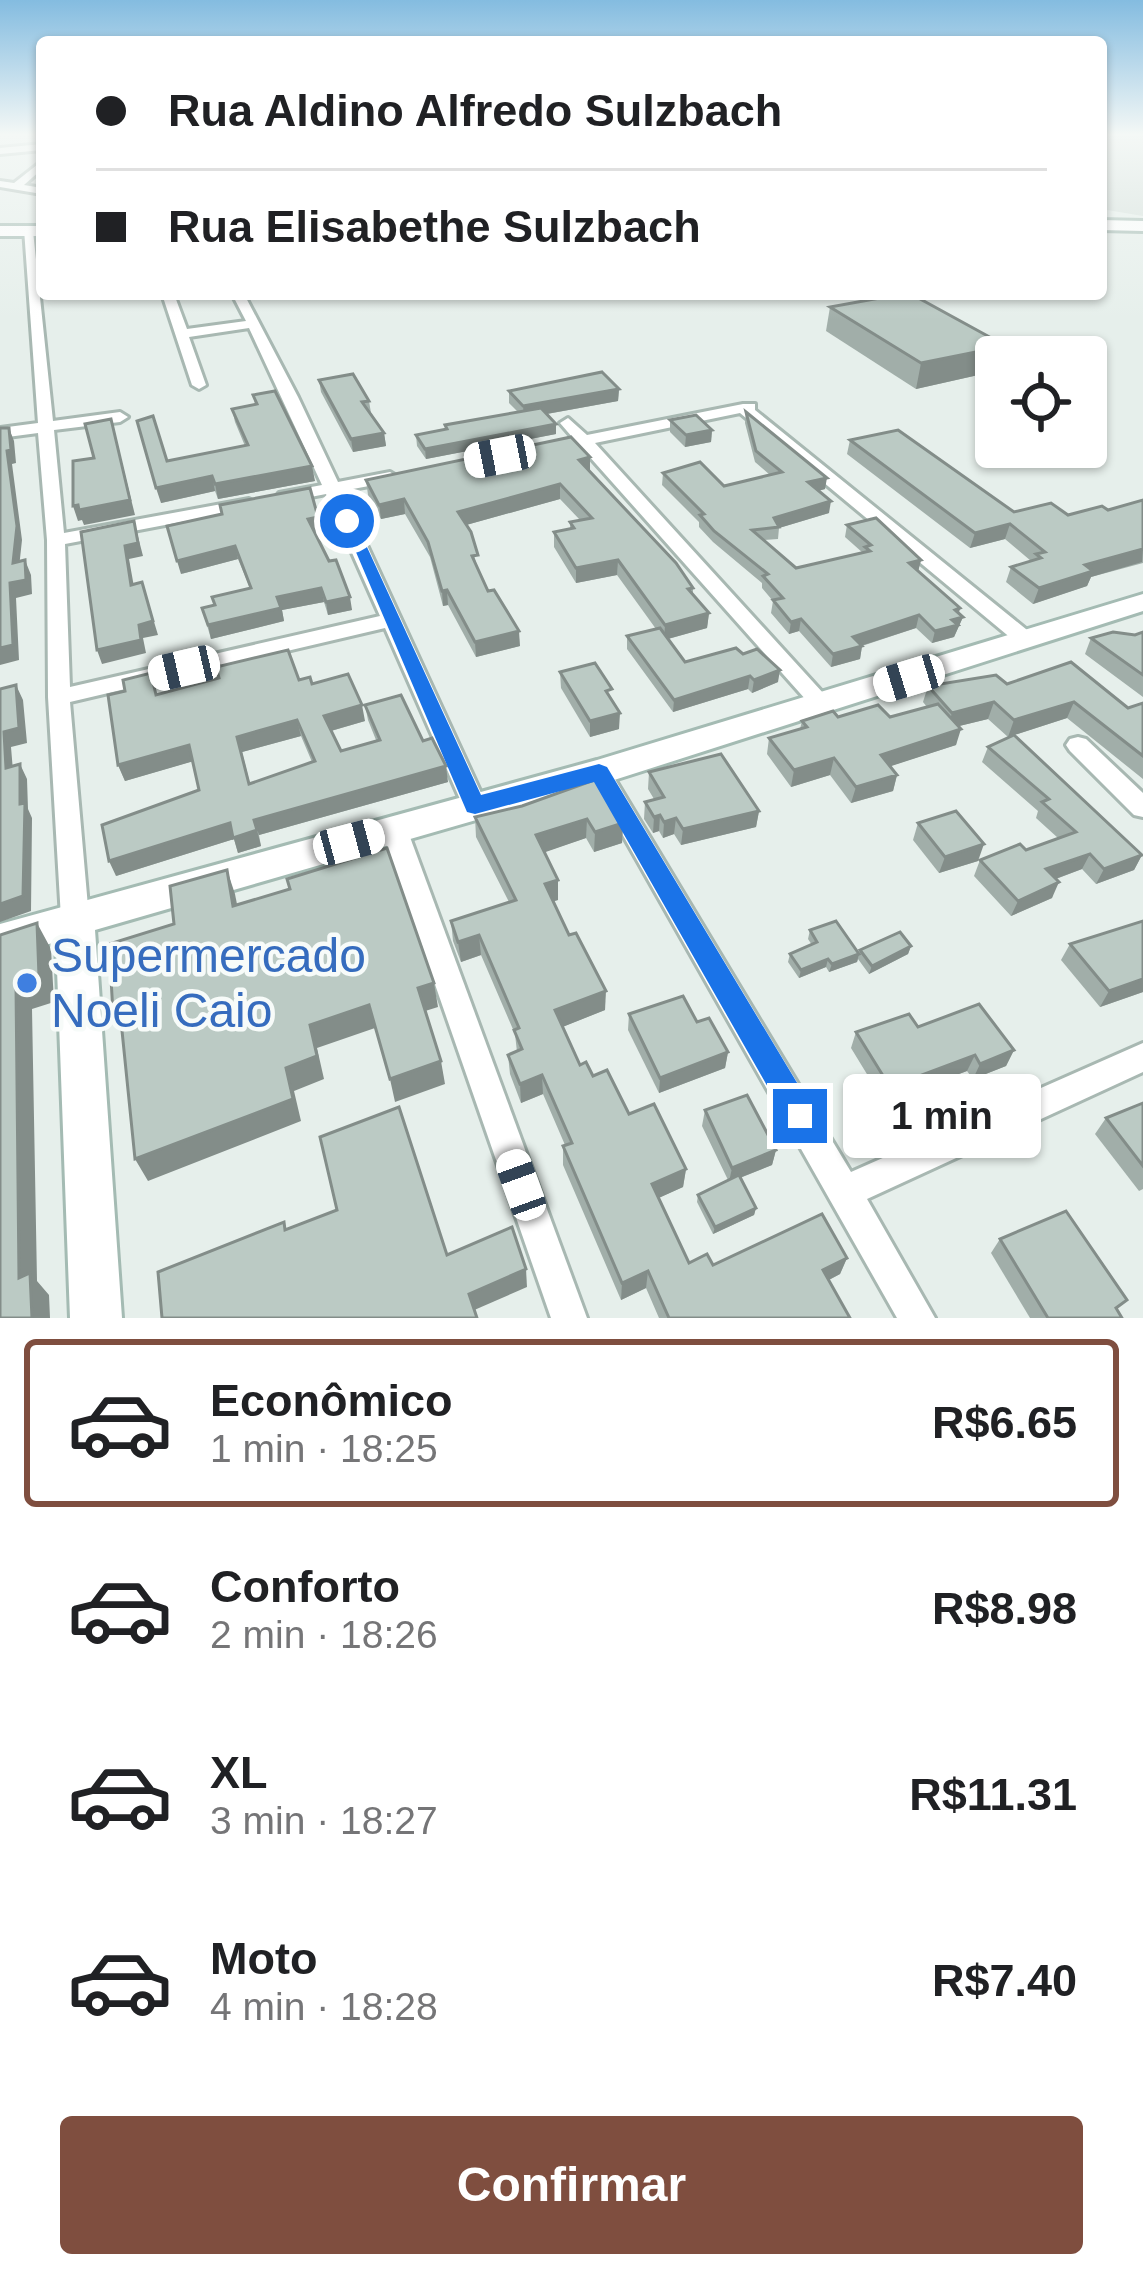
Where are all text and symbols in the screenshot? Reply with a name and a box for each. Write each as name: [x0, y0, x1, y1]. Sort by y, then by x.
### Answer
text: Rua Aldino Alfredo Sulzbach: [168, 85, 782, 136]
text: Rua Elisabethe Sulzbach: [168, 201, 701, 252]
map controls: [975, 336, 1107, 468]
button: locate: [975, 336, 1107, 468]
car: [461, 431, 539, 481]
route start: [320, 494, 374, 548]
car: [145, 642, 223, 694]
car: [869, 650, 949, 706]
car: [310, 815, 388, 869]
place label: Supermercado Noeli Caio: [51, 929, 366, 1037]
marker: Supermercado Noeli Caio: [14, 970, 40, 996]
callout: 1 min: [842, 1074, 1040, 1158]
route end: [773, 1089, 827, 1143]
text: 1 min: [891, 1094, 993, 1137]
car: [492, 1145, 550, 1225]
icon: car: [66, 1369, 174, 1477]
text: Econômico: [210, 1375, 453, 1426]
text: R$6.65: [932, 1397, 1077, 1448]
text: 1 min · 18:25: [210, 1427, 438, 1470]
icon: car: [66, 1555, 174, 1663]
text: Conforto: [210, 1561, 400, 1612]
text: R$8.98: [932, 1583, 1077, 1634]
text: 2 min · 18:26: [210, 1613, 438, 1656]
icon: car: [66, 1741, 174, 1849]
text: XL: [210, 1747, 268, 1798]
text: R$11.31: [909, 1769, 1077, 1820]
text: 3 min · 18:27: [210, 1799, 438, 1842]
icon: car: [66, 1927, 174, 2035]
text: Moto: [210, 1933, 317, 1984]
text: R$7.40: [932, 1955, 1077, 2006]
text: 4 min · 18:28: [210, 1985, 438, 2028]
button: Confirmar: [60, 2116, 1083, 2254]

